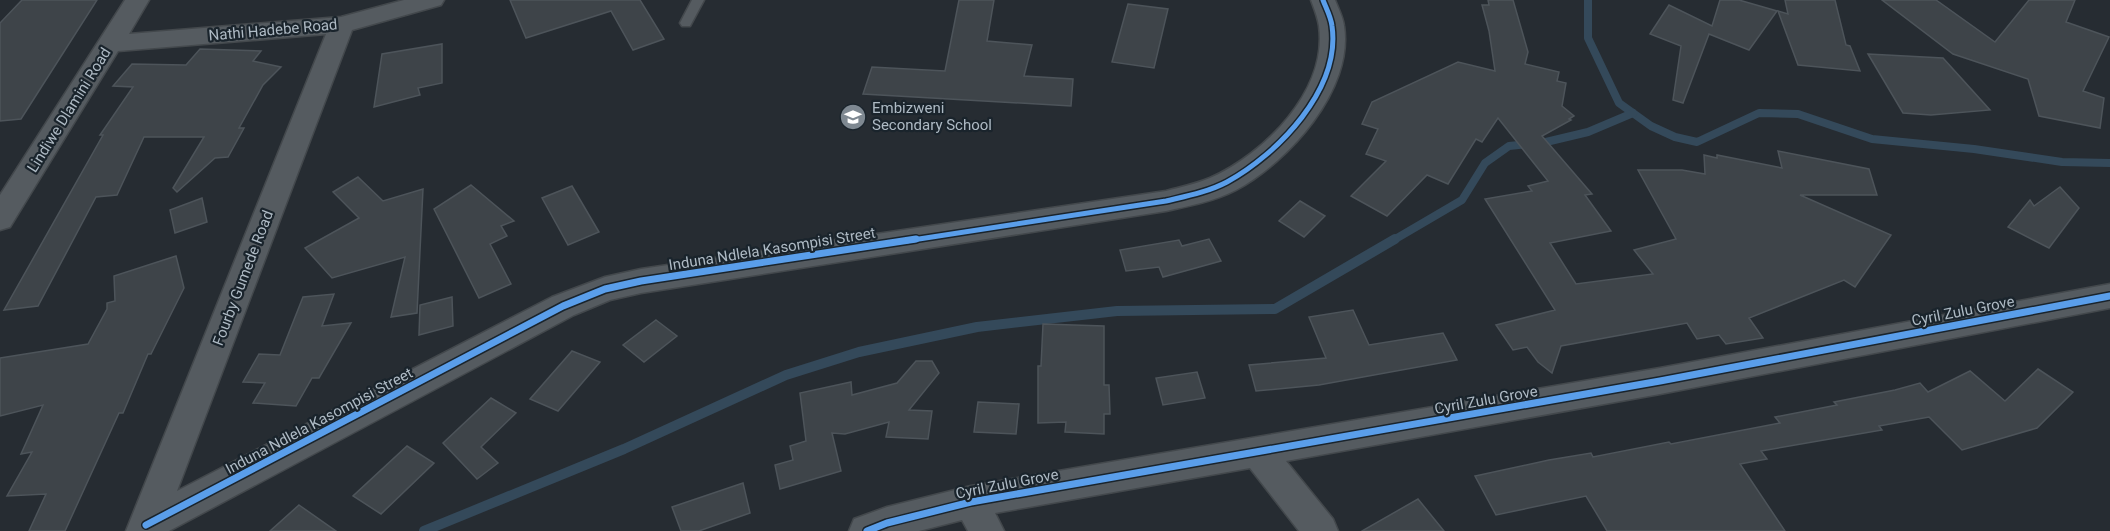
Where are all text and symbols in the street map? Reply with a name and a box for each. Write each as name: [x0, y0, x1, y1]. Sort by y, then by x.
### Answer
street label: Nathi Hadebe Road: [208, 15, 338, 45]
street label: Lindiwe Dlamini Road: [23, 44, 115, 176]
place label: Embizweni Secondary School: [872, 99, 992, 134]
school or university icon: Embizweni Secondary School: [838, 102, 868, 132]
street label: Fourby Gumede Road: [209, 208, 277, 348]
street label: Induna Ndlela Kasompisi Street: [667, 224, 877, 274]
street label: Cyril Zulu Grove: [1910, 292, 2016, 330]
street label: Induna Ndlela Kasompisi Street: [222, 364, 416, 478]
street label: Cyril Zulu Grove: [1433, 382, 1539, 418]
street label: Cyril Zulu Grove: [954, 465, 1060, 503]

